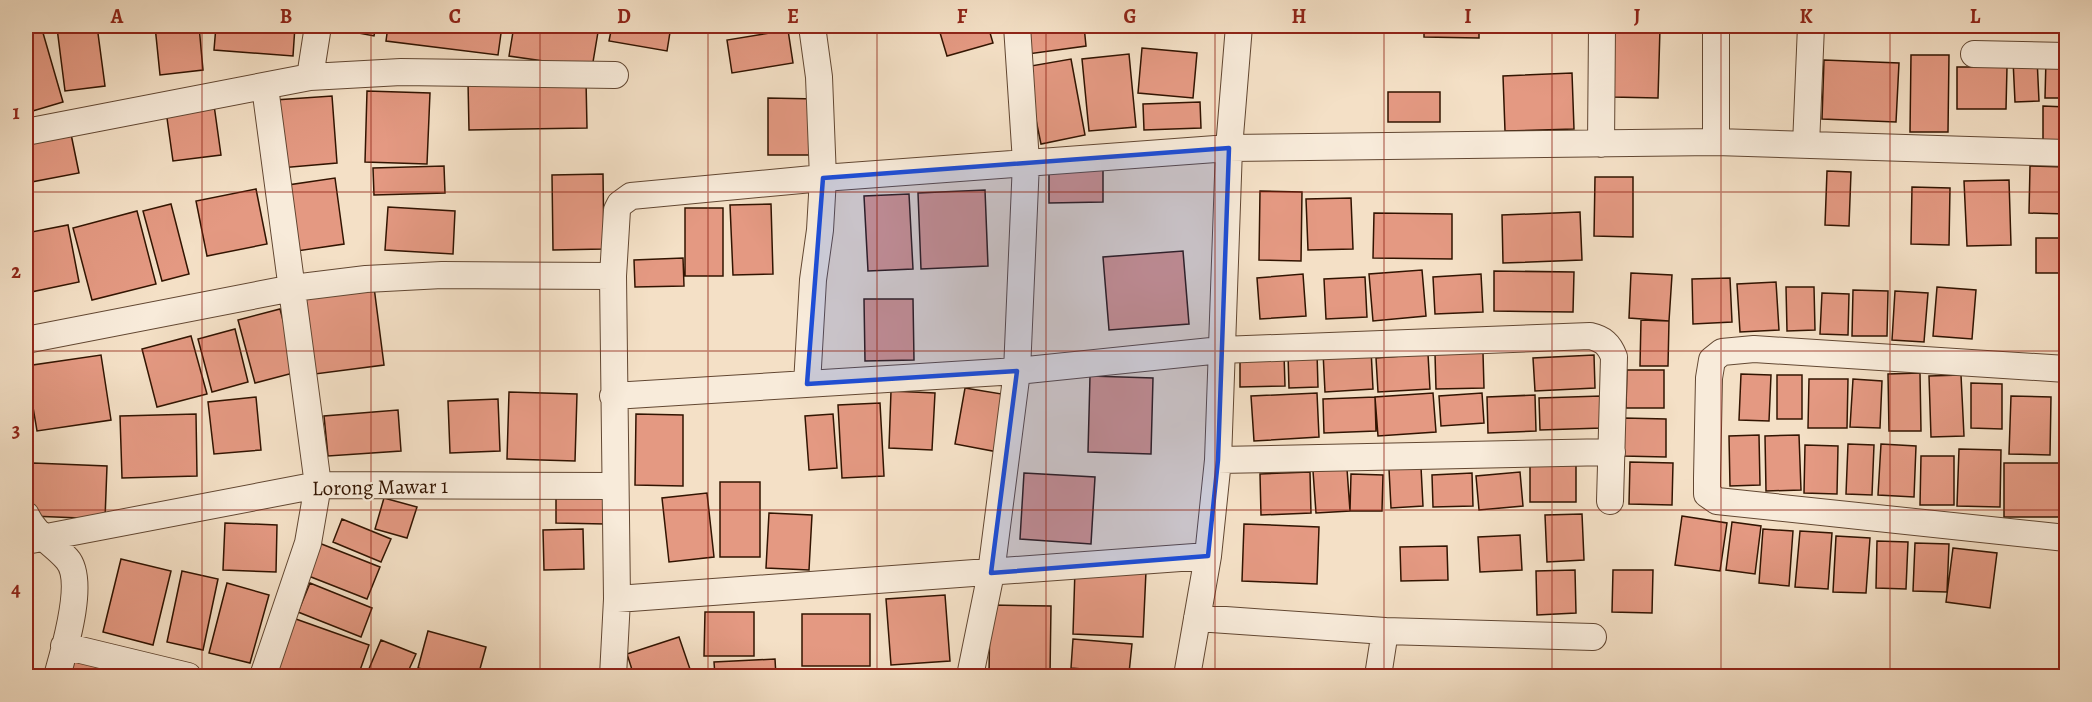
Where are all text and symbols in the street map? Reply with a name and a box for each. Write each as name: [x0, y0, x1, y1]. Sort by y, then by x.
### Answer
text: A: [110, 3, 124, 30]
text: B: [280, 3, 292, 30]
text: C: [449, 3, 461, 30]
text: D: [617, 3, 631, 30]
text: E: [787, 3, 799, 30]
text: F: [957, 3, 968, 30]
text: G: [1123, 3, 1137, 30]
text: H: [1292, 3, 1307, 30]
text: I: [1464, 3, 1472, 30]
text: J: [1634, 3, 1641, 30]
text: K: [1799, 3, 1813, 30]
text: L: [1970, 3, 1981, 30]
text: 1: [12, 99, 20, 126]
text: 2: [11, 258, 21, 285]
text: 3: [12, 417, 20, 444]
street label: Lorong Mawar 1: [312, 472, 448, 502]
text: 4: [11, 576, 21, 603]

